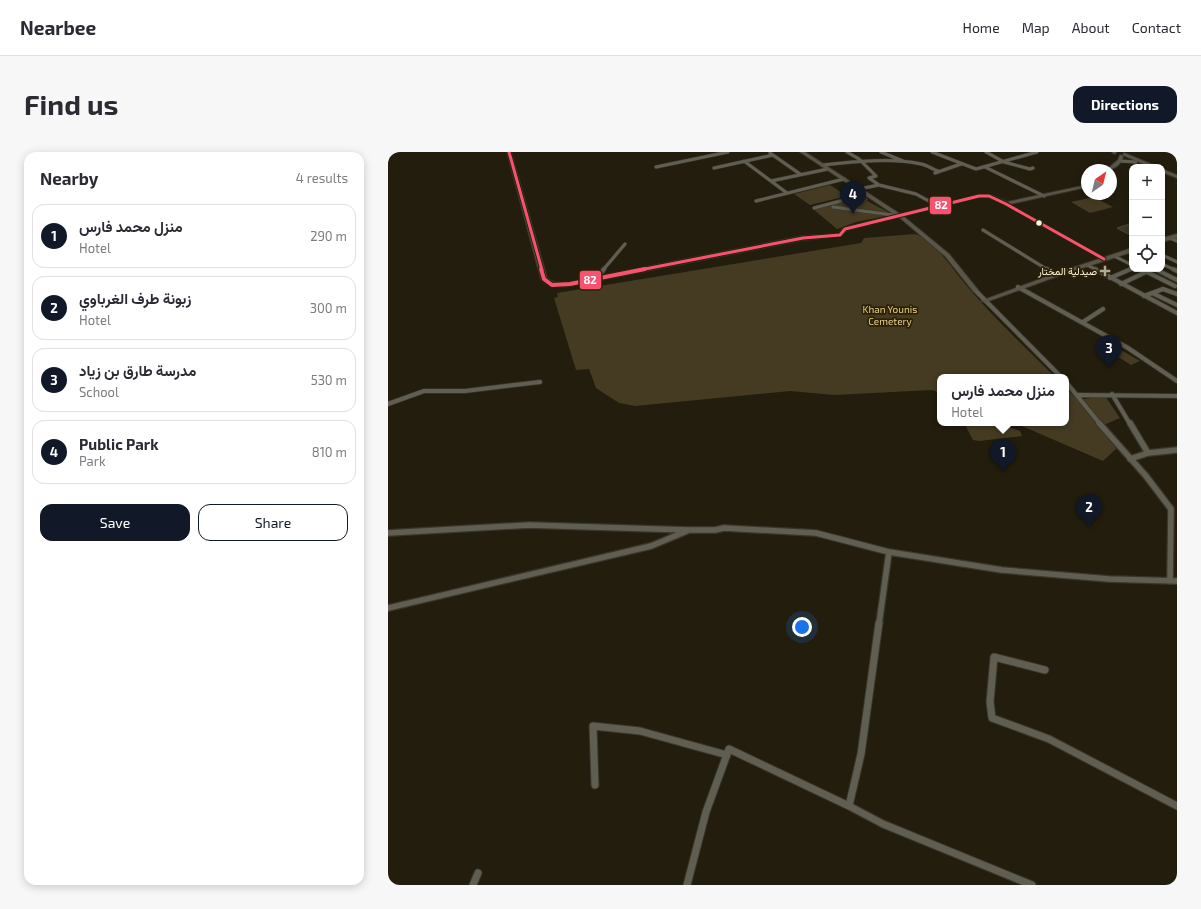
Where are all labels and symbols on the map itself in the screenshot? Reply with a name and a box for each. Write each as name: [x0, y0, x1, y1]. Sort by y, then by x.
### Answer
north arrow: [1081, 164, 1117, 200]
pin: 4: [840, 181, 866, 214]
line badge: 82: [929, 196, 952, 215]
text: 82: [934, 198, 948, 211]
unlabelled marker: [1034, 218, 1044, 228]
place label: صيدلية المختار: [1037, 265, 1097, 278]
marker: صيدلية المختار: [1100, 266, 1110, 276]
line badge: 82: [579, 270, 602, 290]
text: 82: [583, 273, 597, 286]
park label: Khan Younis Cemetery: [863, 303, 917, 327]
pin: 3: [1096, 335, 1122, 368]
pin: 1: [990, 439, 1016, 472]
pin: 2: [1076, 494, 1102, 527]
your location: [792, 617, 812, 637]

